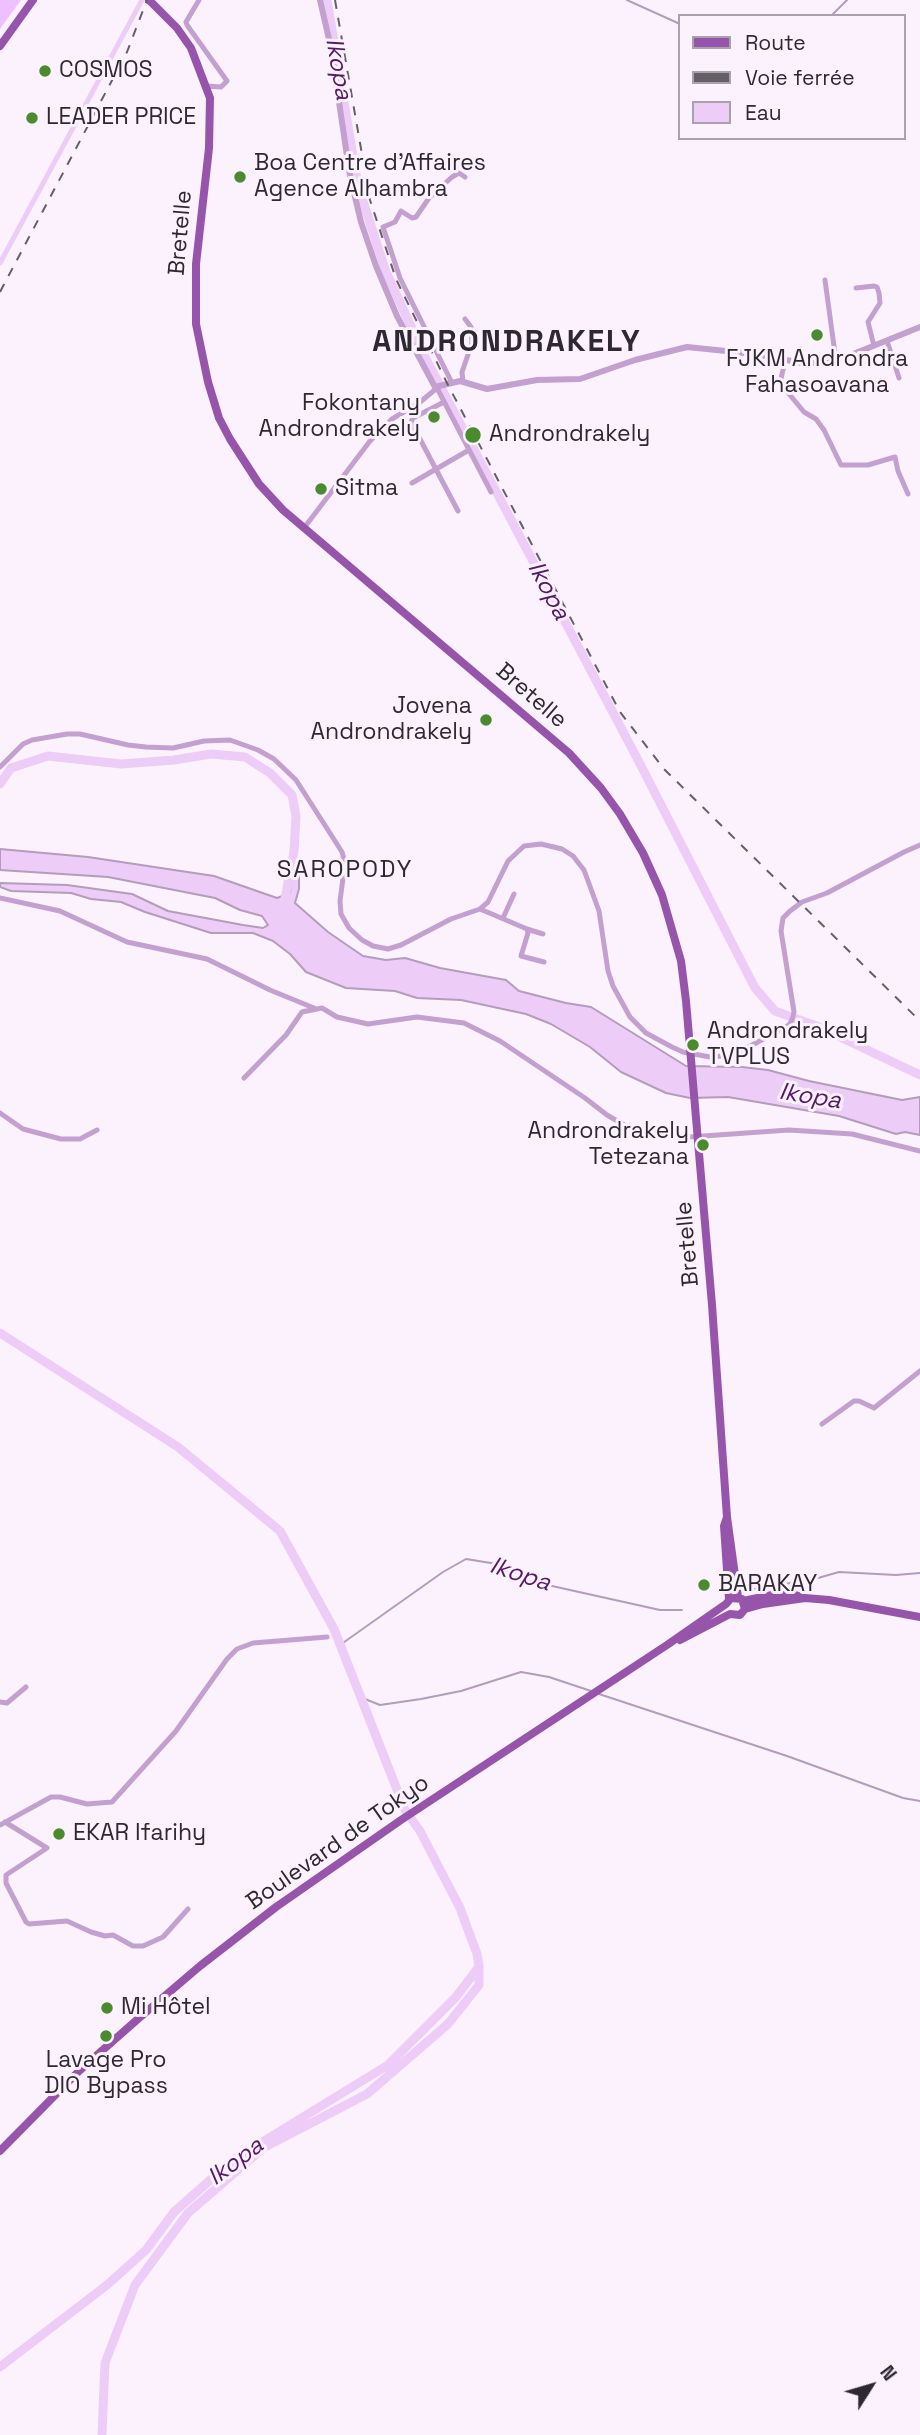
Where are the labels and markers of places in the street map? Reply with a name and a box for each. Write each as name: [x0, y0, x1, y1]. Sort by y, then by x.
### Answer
place label: COSMOS: [59, 57, 153, 85]
marker: COSMOS: [37, 63, 53, 79]
place label: LEADER PRICE: [46, 104, 196, 132]
marker: LEADER PRICE: [24, 110, 40, 126]
place label: Boa Centre d'Affaires Agence Alhambra: [254, 150, 486, 204]
marker: Boa Centre d'Affaires Agence Alhambra: [232, 169, 248, 185]
marker: FJKM Androndra Fahasoavana: [809, 327, 825, 343]
place label: FJKM Androndra Fahasoavana: [726, 346, 908, 400]
place label: Fokontany Androndrakely: [259, 390, 420, 444]
marker: Fokontany Androndrakely: [426, 409, 442, 425]
place label: Androndrakely: [489, 421, 650, 449]
marker: Androndrakely: [463, 425, 483, 445]
place label: Sitma: [335, 475, 398, 503]
marker: Sitma: [313, 481, 329, 497]
place label: Jovena Androndrakely: [311, 693, 472, 747]
marker: Jovena Androndrakely: [478, 712, 494, 728]
place label: Androndrakely TVPLUS: [707, 1018, 868, 1072]
marker: Androndrakely TVPLUS: [685, 1037, 701, 1053]
place label: Androndrakely Tetezana: [528, 1118, 689, 1172]
marker: Androndrakely Tetezana: [695, 1137, 711, 1153]
place label: BARAKAY: [718, 1571, 817, 1599]
marker: BARAKAY: [696, 1577, 712, 1593]
place label: EKAR Ifarihy: [73, 1820, 206, 1848]
marker: EKAR Ifarihy: [51, 1826, 67, 1842]
place label: Mi Hôtel: [121, 1994, 211, 2022]
marker: Mi Hôtel: [99, 2000, 115, 2016]
marker: Lavage Pro DIO Bypass: [98, 2028, 114, 2044]
place label: Lavage Pro DIO Bypass: [44, 2047, 168, 2101]

